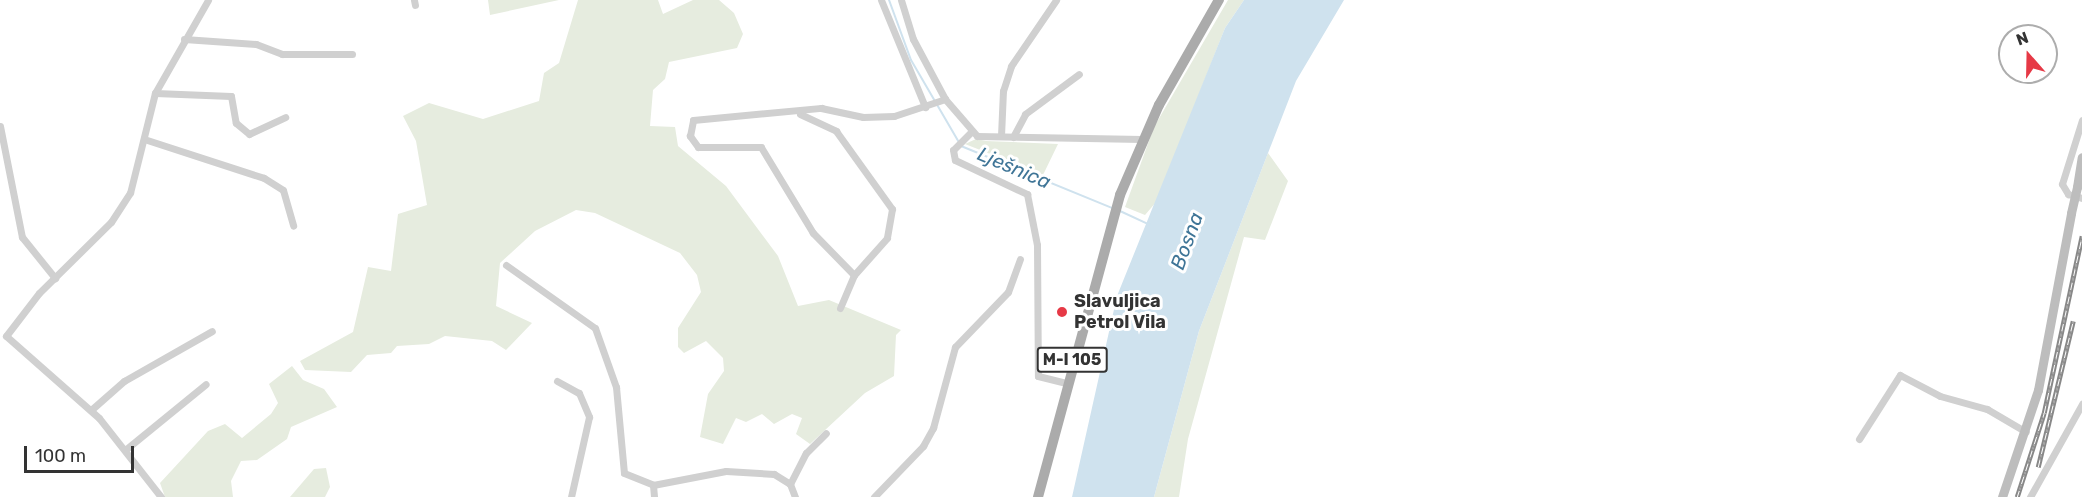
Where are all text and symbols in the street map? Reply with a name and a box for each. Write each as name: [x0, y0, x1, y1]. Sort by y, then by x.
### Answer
north arrow: [1998, 24, 2058, 84]
text: N: [2014, 28, 2031, 49]
water label: Lješnica: [974, 142, 1054, 194]
water label: Bosna: [1166, 209, 1208, 273]
place label: Slavuljica Petrol Vila: [1074, 291, 1166, 334]
marker: Slavuljica Petrol Vila: [1055, 305, 1069, 319]
road number: M-I 105: [1036, 347, 1108, 373]
scale bar: [27, 434, 136, 472]
text: 100 m: [35, 445, 86, 467]

